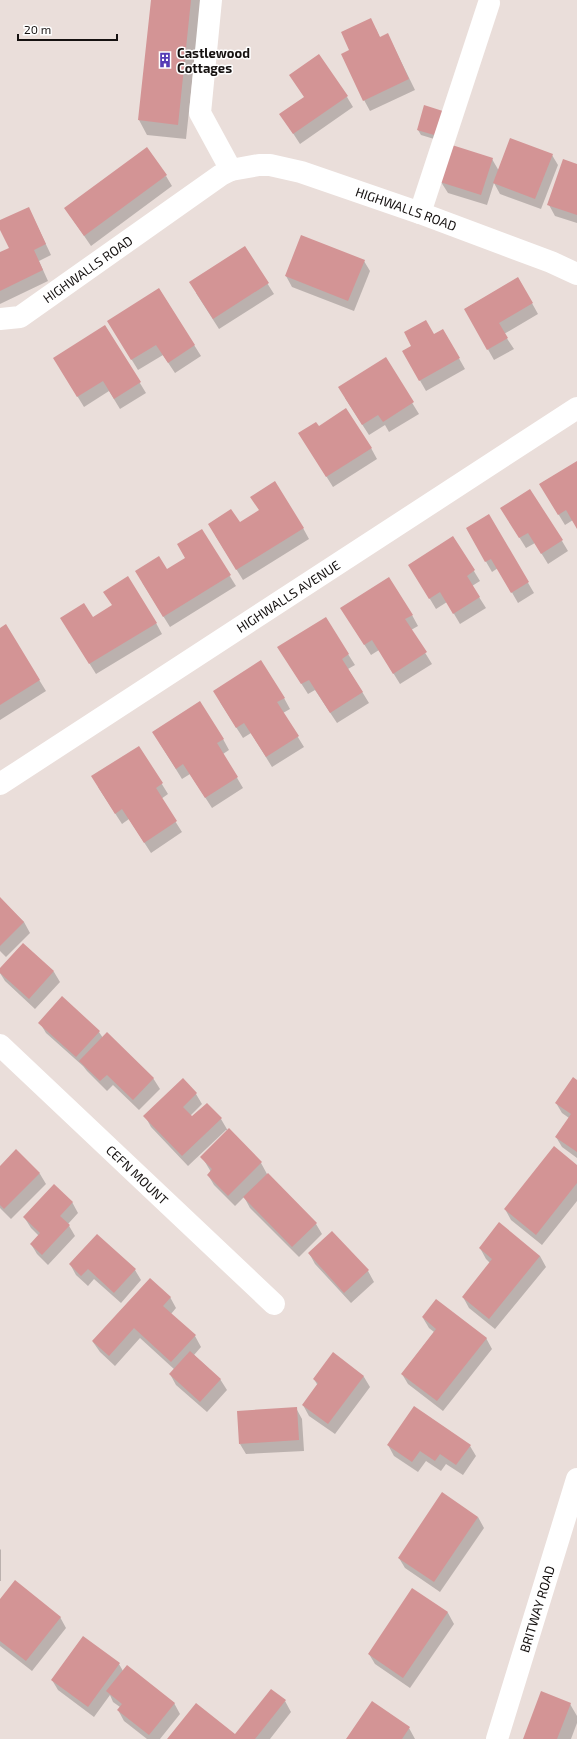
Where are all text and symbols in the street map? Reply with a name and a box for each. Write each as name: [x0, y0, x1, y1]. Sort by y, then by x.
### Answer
scale bar: [18, 16, 117, 42]
text: 20 m: [24, 22, 51, 36]
place label: Castlewood Cottages: [177, 45, 250, 76]
building icon: Castlewood Cottages: [156, 51, 174, 69]
street label: HIGHWALLS ROAD: [354, 183, 459, 234]
street label: HIGHWALLS ROAD: [40, 232, 136, 306]
street label: HIGHWALLS AVENUE: [233, 557, 343, 636]
street label: CEFN MOUNT: [103, 1142, 172, 1208]
street label: BRITWAY ROAD: [516, 1564, 558, 1654]

